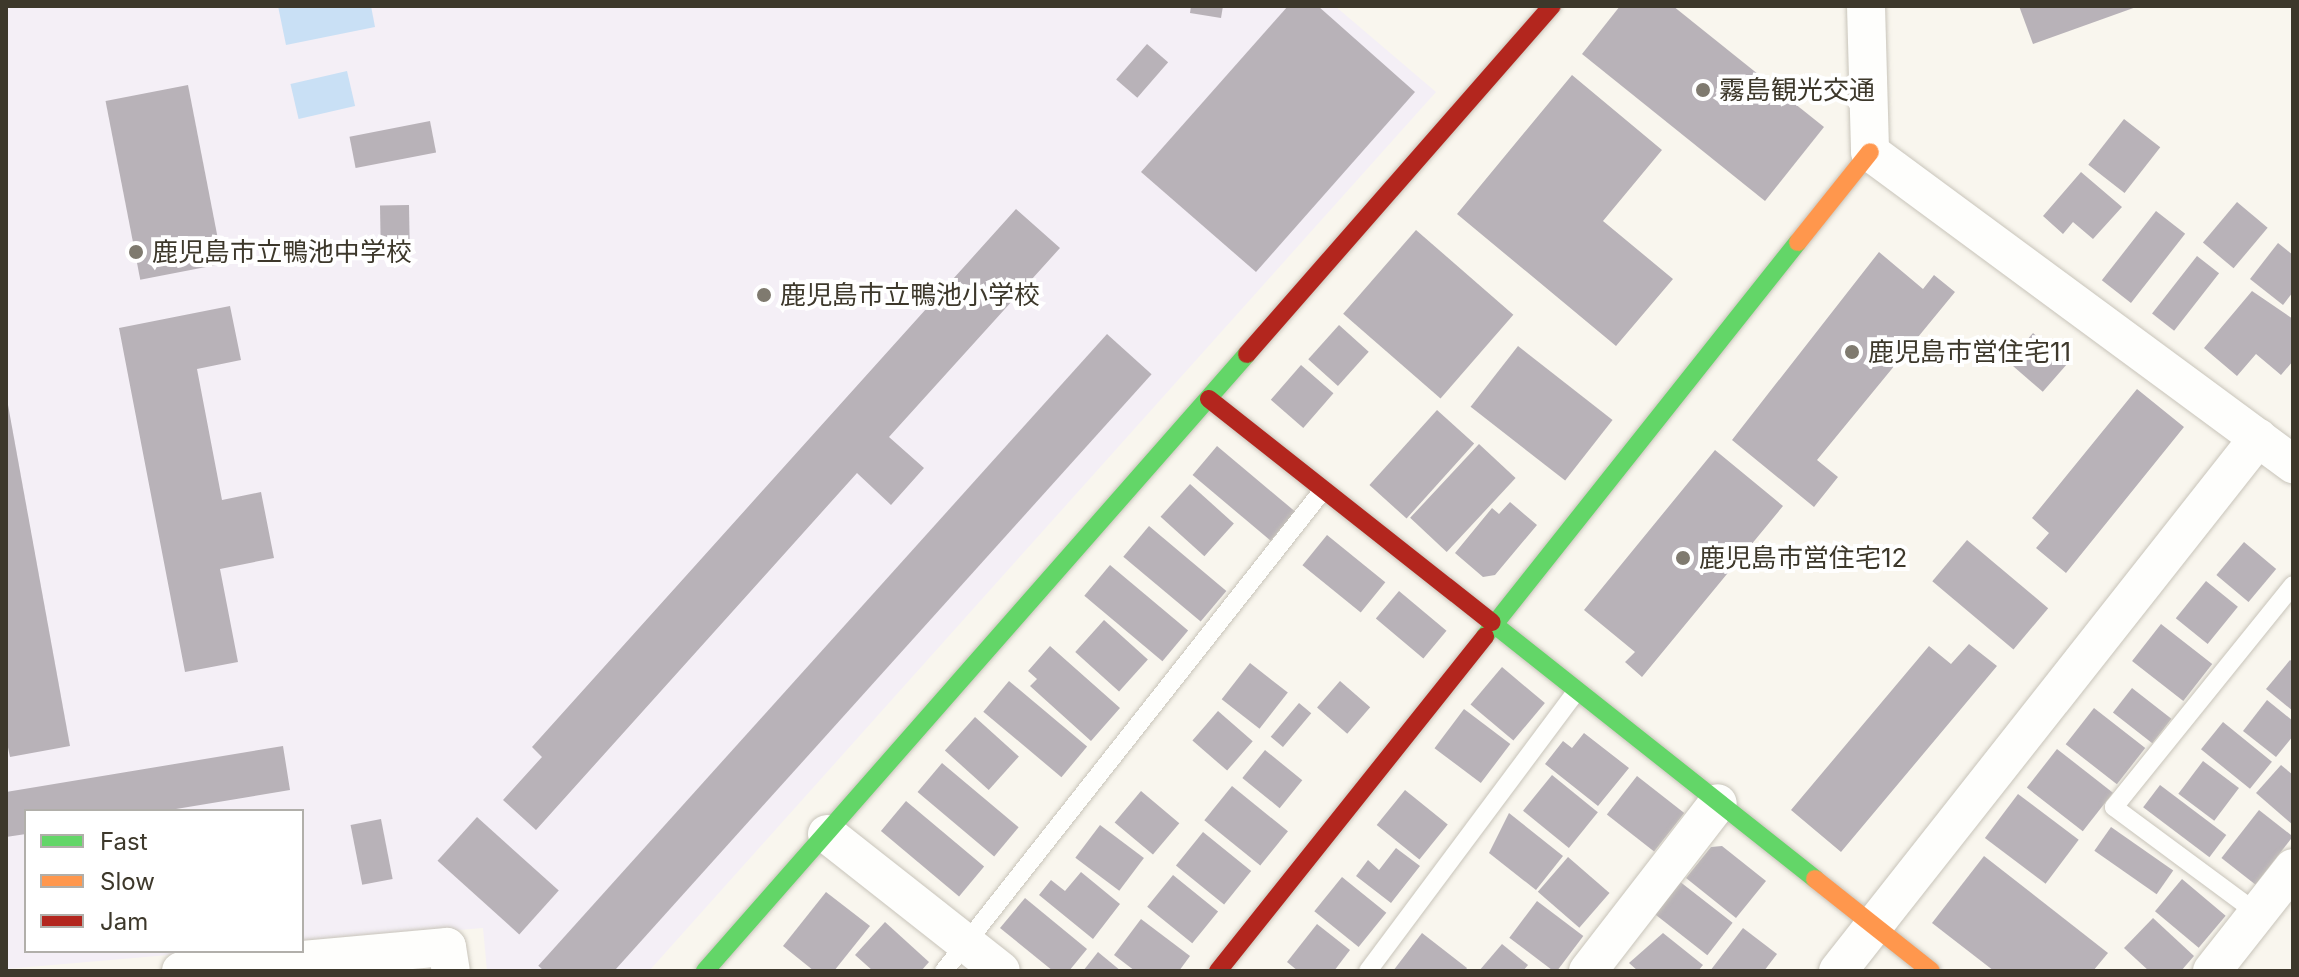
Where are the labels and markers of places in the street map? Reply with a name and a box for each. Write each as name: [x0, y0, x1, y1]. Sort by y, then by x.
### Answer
place label: 霧島観光交通: [1719, 74, 1875, 106]
marker: 霧島観光交通: [1694, 81, 1712, 99]
place label: 鹿児島市立鴨池中学校: [152, 236, 412, 268]
marker: 鹿児島市立鴨池中学校: [127, 243, 145, 261]
place label: 鹿児島市立鴨池小学校: [780, 279, 1040, 311]
marker: 鹿児島市立鴨池小学校: [755, 286, 773, 304]
place label: 鹿児島市営住宅11: [1868, 336, 2071, 368]
marker: 鹿児島市営住宅11: [1843, 343, 1861, 361]
place label: 鹿児島市営住宅12: [1699, 542, 1907, 574]
marker: 鹿児島市営住宅12: [1674, 549, 1692, 567]

